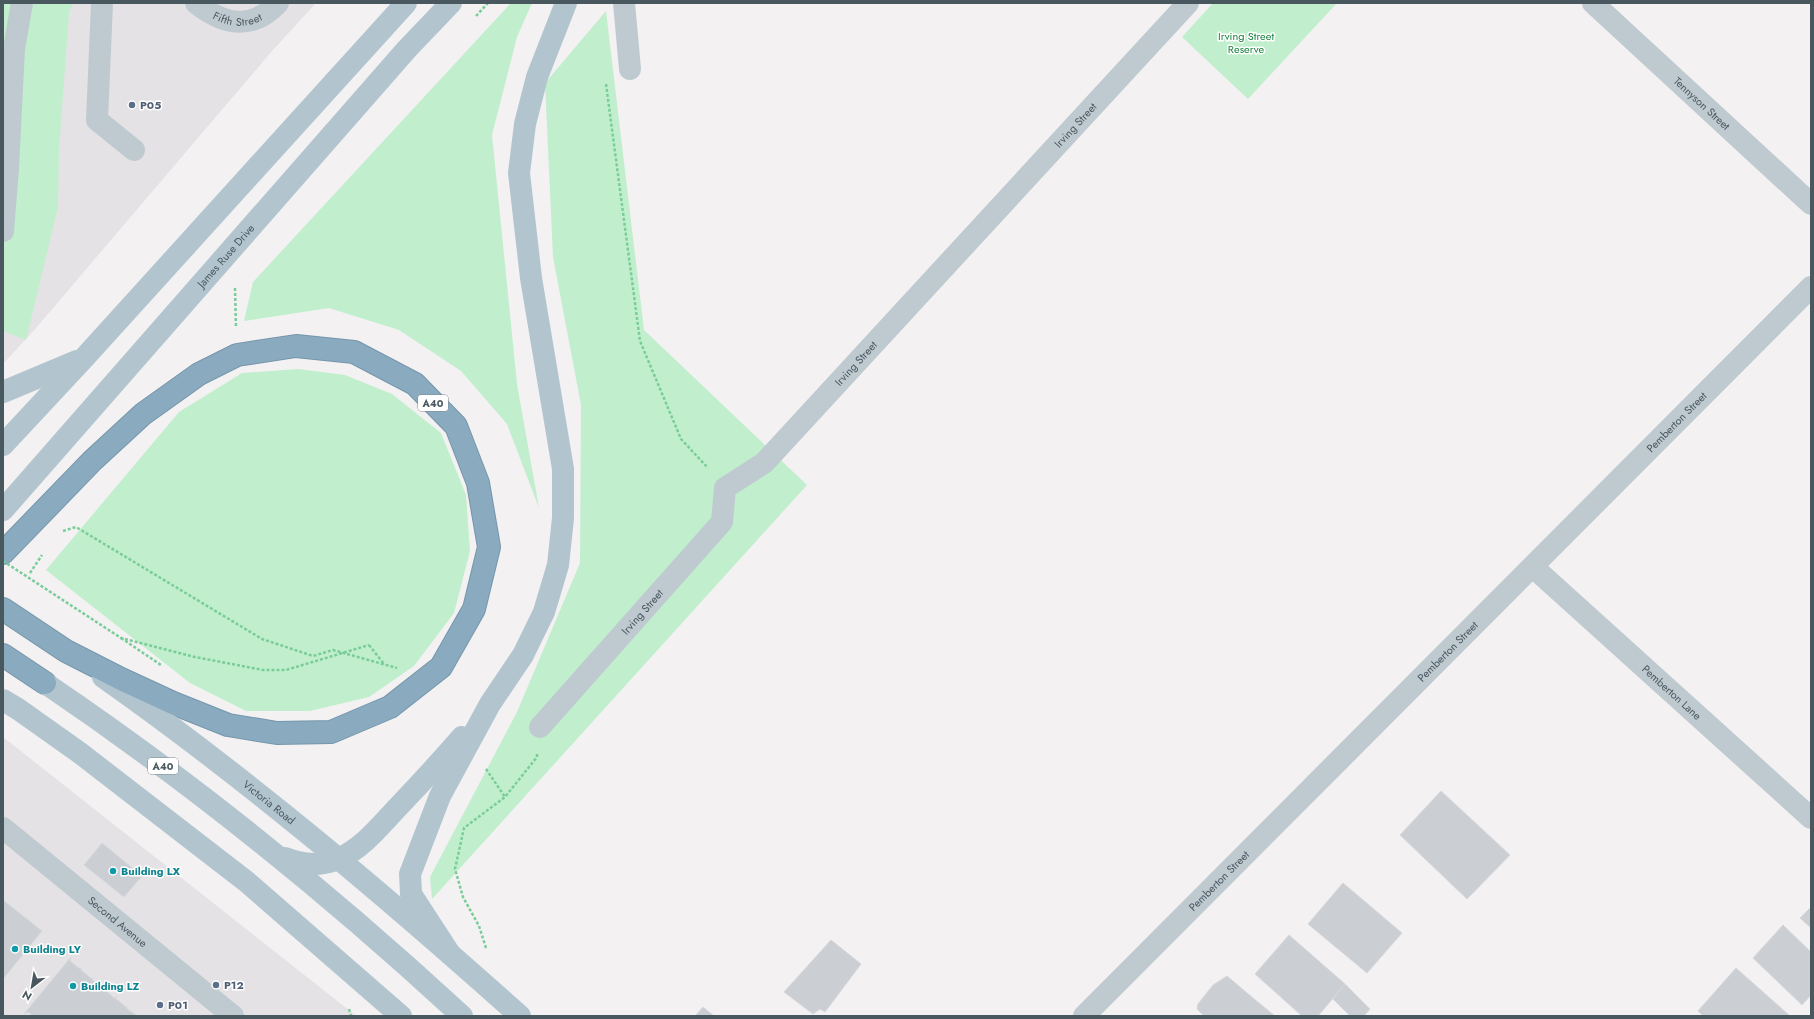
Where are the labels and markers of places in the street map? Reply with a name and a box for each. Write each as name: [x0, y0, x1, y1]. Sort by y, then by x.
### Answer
place label: P05: [140, 97, 161, 113]
marker: P05: [127, 100, 137, 110]
place label: Building LX: [121, 863, 181, 879]
marker: Building LX: [108, 866, 118, 876]
place label: Building LY: [23, 941, 82, 957]
marker: Building LY: [10, 944, 20, 954]
place label: P12: [224, 977, 244, 993]
place label: Building LZ: [81, 978, 140, 994]
marker: P12: [211, 980, 221, 990]
marker: Building LZ: [68, 981, 78, 991]
place label: P01: [168, 997, 188, 1013]
marker: P01: [155, 1000, 165, 1010]

